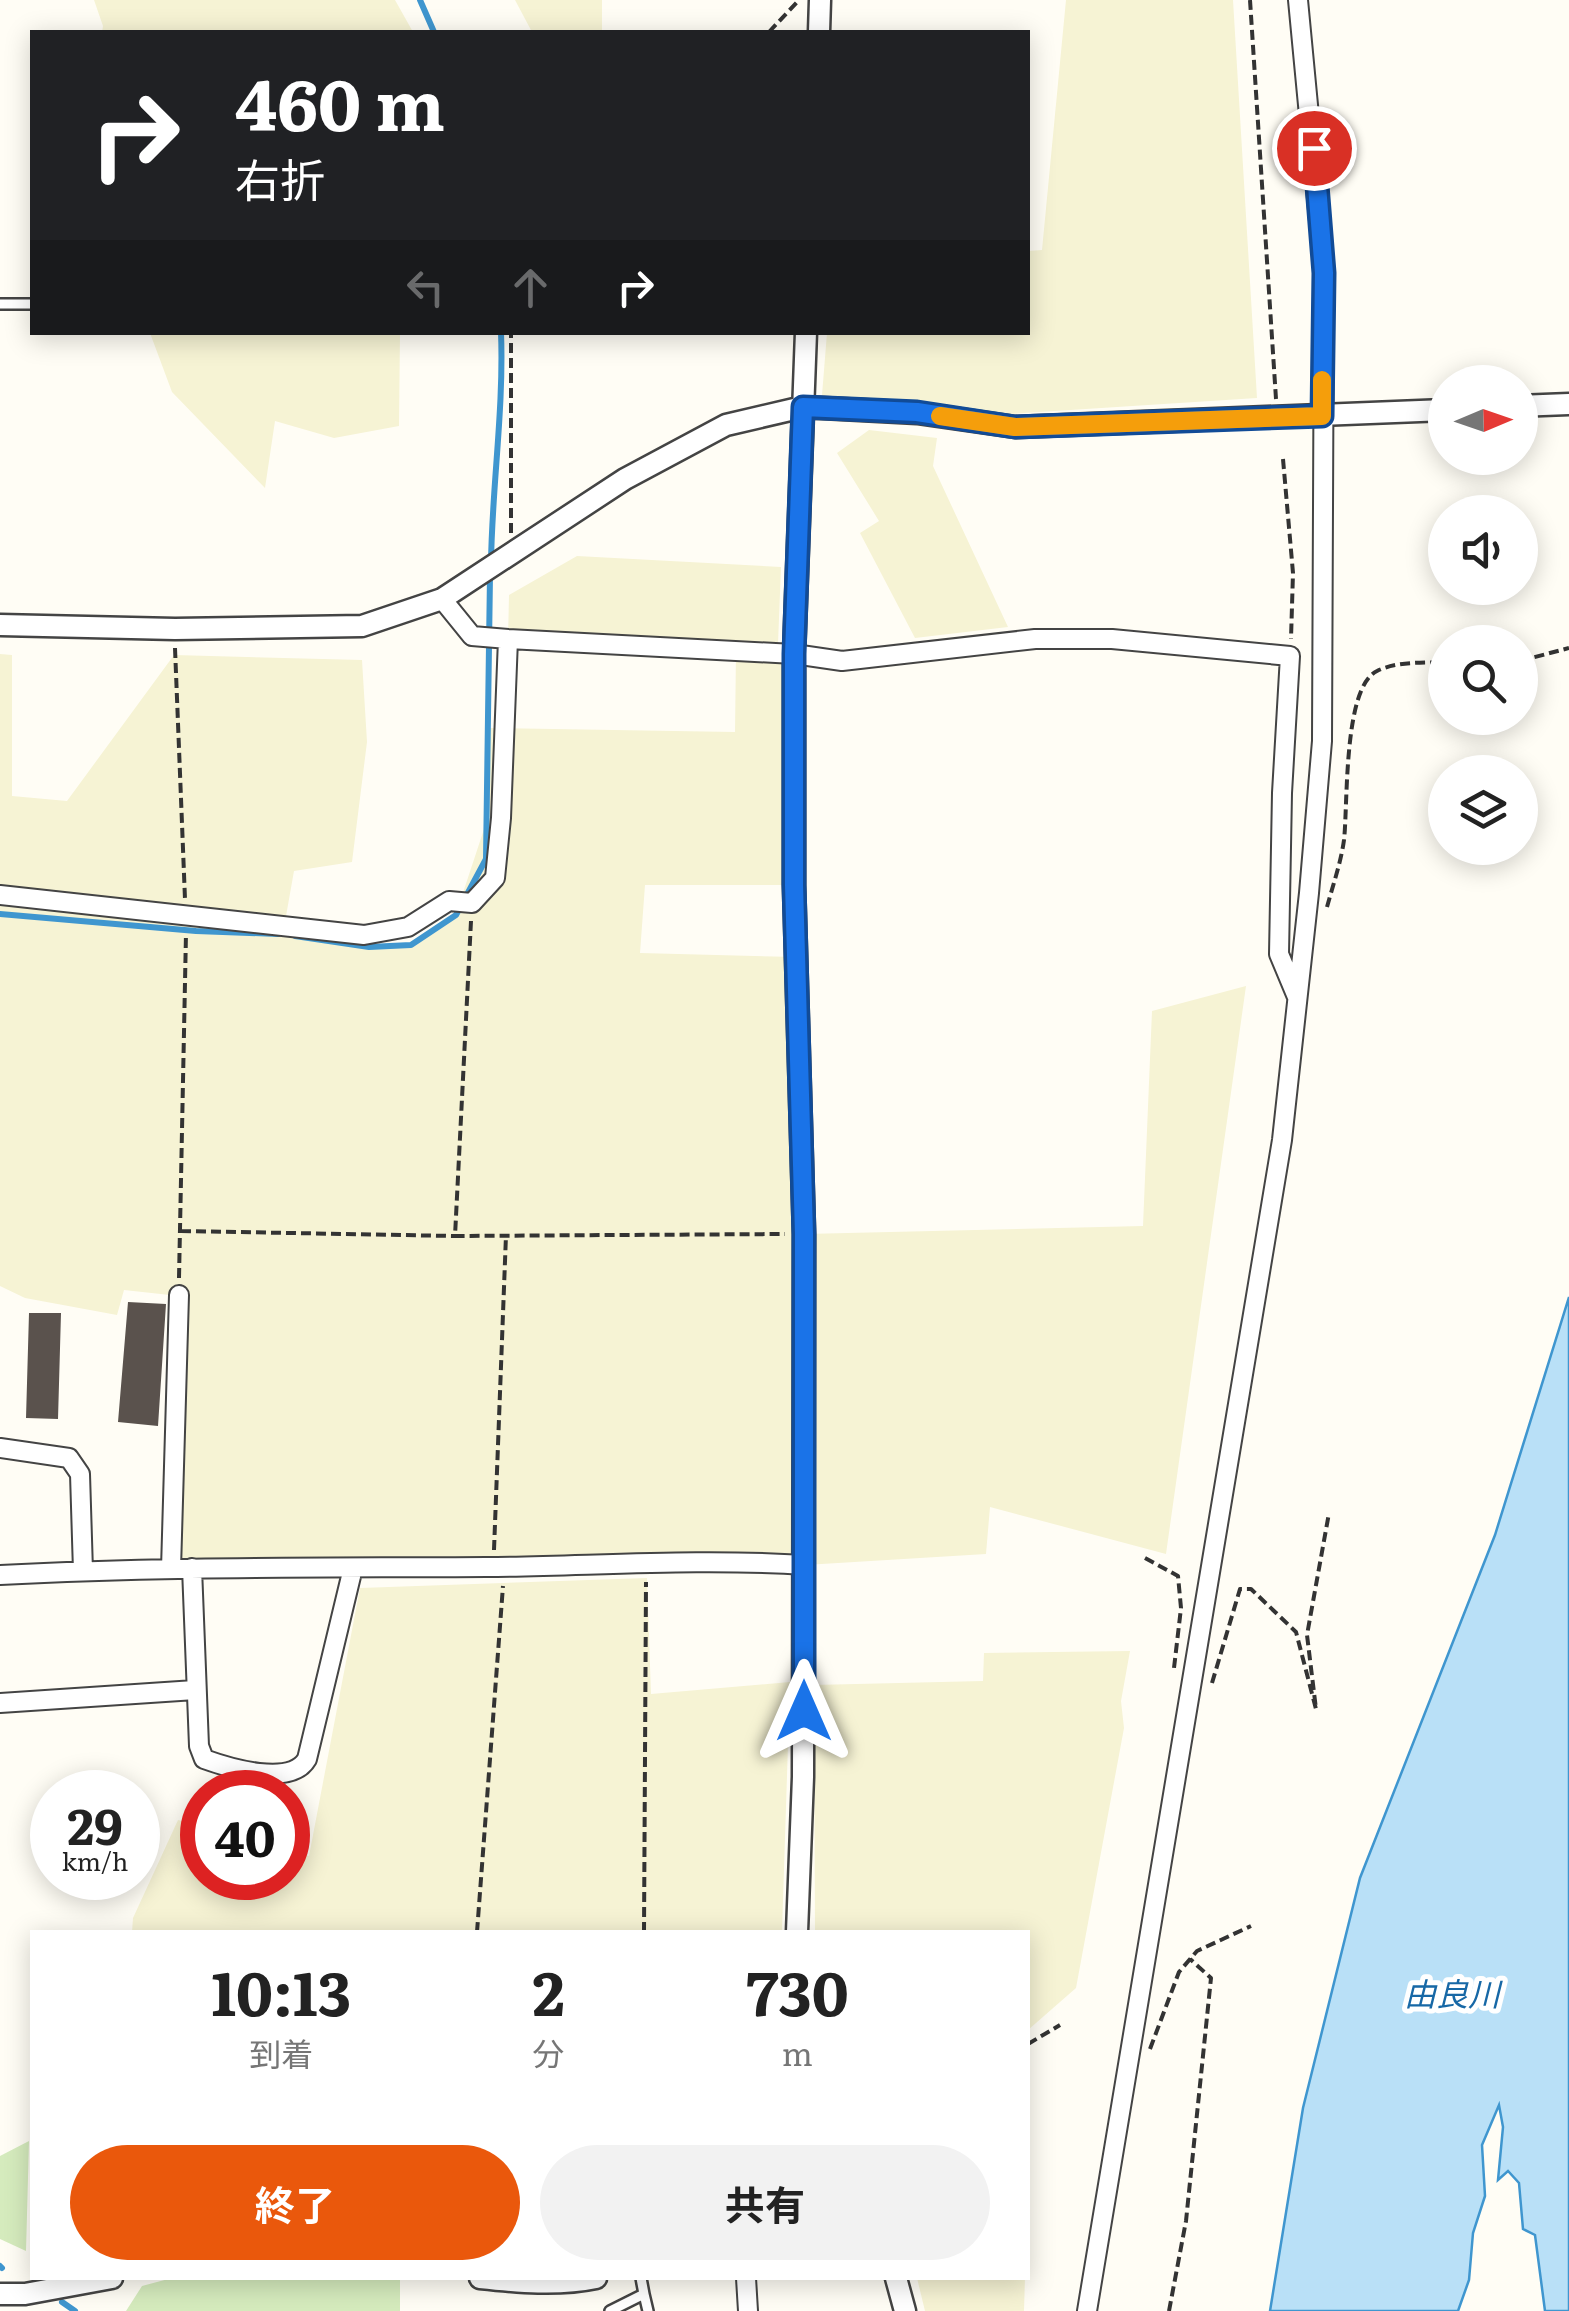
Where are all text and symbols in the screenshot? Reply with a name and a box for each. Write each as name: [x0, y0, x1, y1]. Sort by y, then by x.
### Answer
text: 460 m: [235, 49, 445, 153]
icon: right: [70, 70, 200, 200]
pin: [1272, 106, 1357, 191]
icon: arrive: [1287, 121, 1342, 176]
text: 右折: [235, 144, 325, 211]
icon: left: [398, 260, 453, 315]
icon: ahead: [503, 260, 558, 315]
icon: right: [608, 260, 663, 315]
north arrow: [1428, 365, 1538, 475]
map controls: [1428, 365, 1538, 865]
button: sound: [1428, 495, 1538, 605]
button: search: [1428, 625, 1538, 735]
button: layers: [1428, 755, 1538, 865]
position arrow: [752, 1659, 856, 1763]
speed limit sign: 40: [180, 1770, 310, 1900]
text: 29: [67, 1786, 123, 1860]
text: km/h: [62, 1842, 128, 1879]
text: 10:13: [211, 1945, 351, 2034]
text: 2: [532, 1945, 565, 2034]
text: 730: [746, 1945, 849, 2034]
water label: 由良川: [1404, 1968, 1503, 2016]
text: 到着: [249, 2028, 313, 2076]
text: 分: [533, 2028, 565, 2076]
text: m: [782, 2028, 813, 2076]
button: 終了: [70, 2145, 520, 2260]
button: 共有: [540, 2145, 990, 2260]

